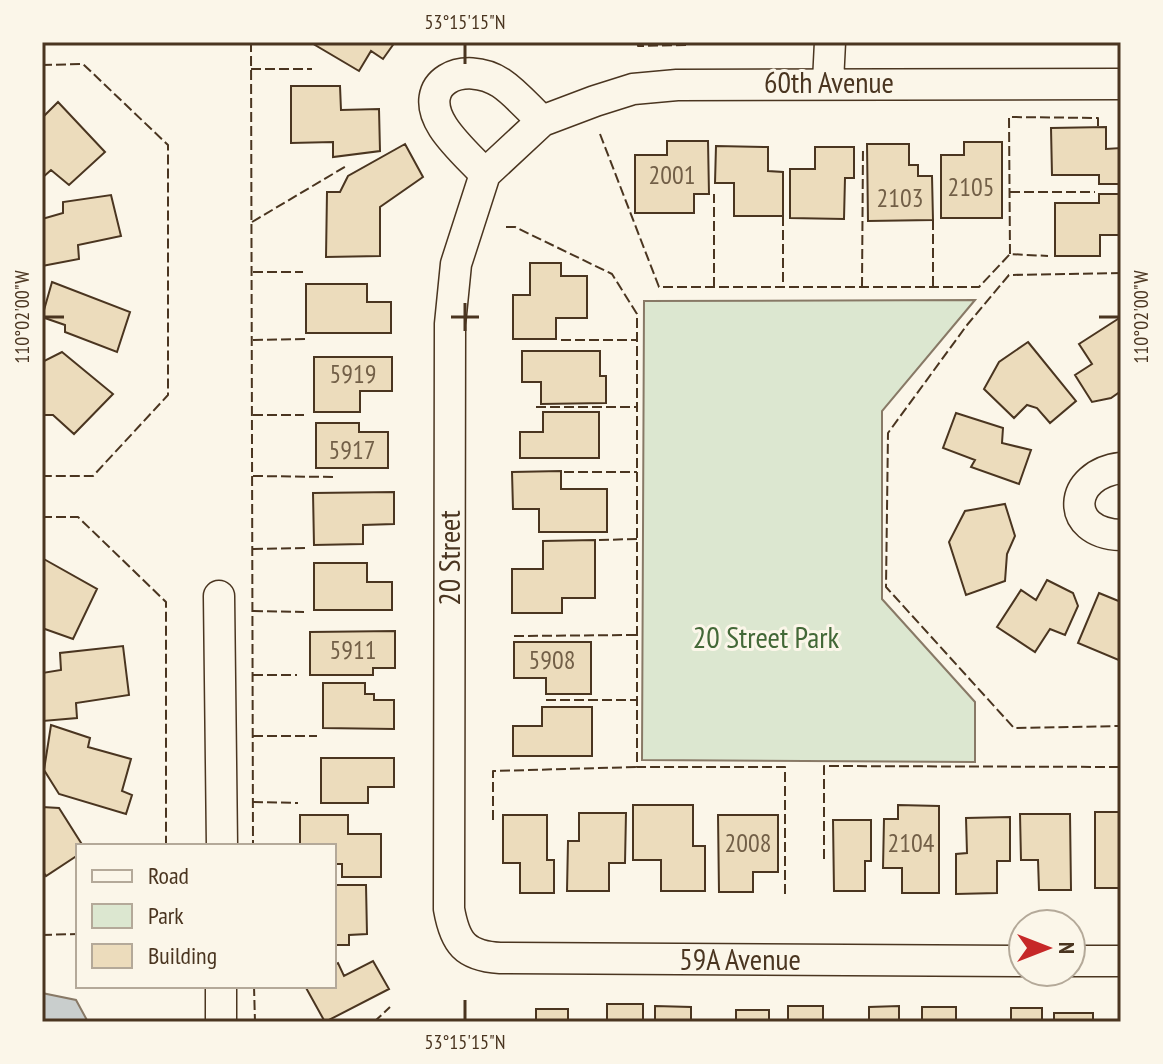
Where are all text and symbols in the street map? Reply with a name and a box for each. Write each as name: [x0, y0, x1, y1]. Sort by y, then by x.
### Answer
text: 53°15'15"N: [425, 9, 505, 35]
street label: 60th Avenue: [764, 62, 894, 101]
house number: 2001: [649, 158, 695, 191]
house number: 2105: [948, 170, 994, 203]
house number: 2103: [877, 181, 923, 214]
text: 110°02'00"W: [9, 270, 35, 364]
text: 110°02'00"W: [1128, 270, 1154, 364]
house number: 5919: [330, 357, 376, 390]
house number: 5917: [329, 433, 375, 466]
street label: 20 Street: [429, 510, 468, 606]
park label: 20 Street Park: [693, 617, 840, 656]
house number: 5911: [330, 633, 376, 666]
house number: 5908: [529, 643, 575, 676]
house number: 2008: [725, 826, 771, 859]
house number: 2104: [888, 826, 935, 859]
legend: [76, 844, 336, 988]
text: Road: [148, 860, 189, 891]
text: Park: [148, 900, 184, 931]
north arrow: [1007, 908, 1087, 988]
street label: 59A Avenue: [679, 939, 801, 978]
text: Building: [148, 940, 217, 971]
text: N: [1053, 942, 1081, 954]
text: 53°15'15"N: [425, 1029, 505, 1055]

